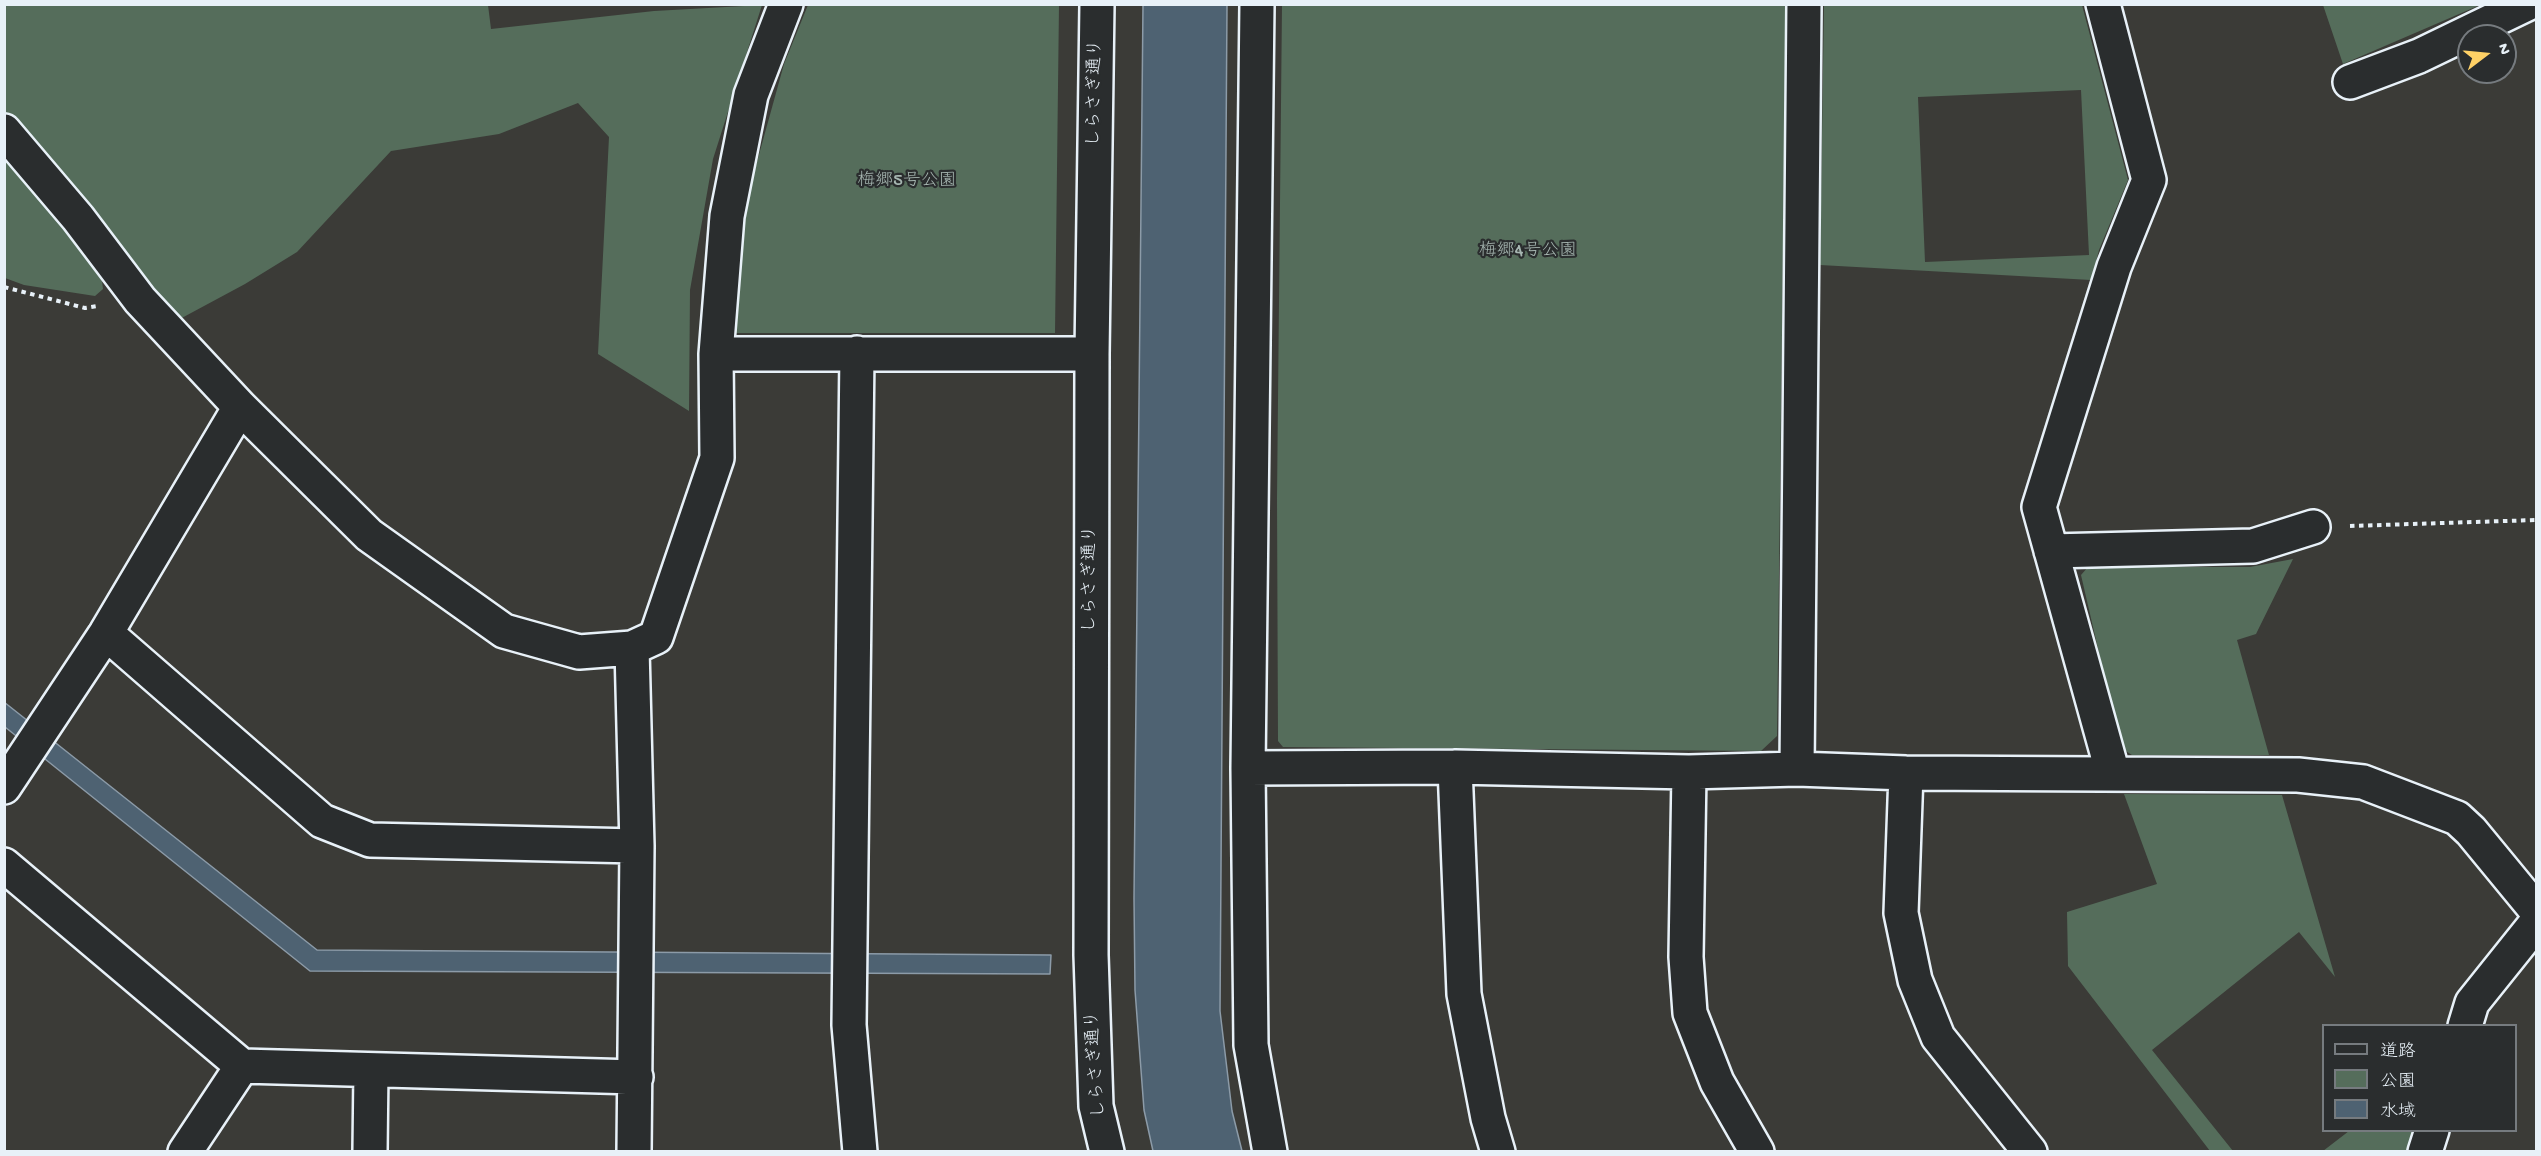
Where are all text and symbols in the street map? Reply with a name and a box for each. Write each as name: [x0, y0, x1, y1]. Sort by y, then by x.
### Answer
north arrow: [2457, 24, 2517, 84]
street label: しらさぎ通り: [1084, 39, 1108, 147]
text: N: [2492, 42, 2513, 57]
park label: 梅郷5号公園: [857, 171, 957, 193]
park label: 梅郷4号公園: [1479, 241, 1577, 263]
street label: しらさぎ通り: [1080, 525, 1102, 633]
street label: しらさぎ通り: [1082, 1009, 1112, 1119]
legend: [2322, 1024, 2517, 1132]
text: 道路: [2380, 1042, 2416, 1063]
text: 公園: [2380, 1072, 2416, 1093]
text: 水域: [2380, 1102, 2416, 1123]

